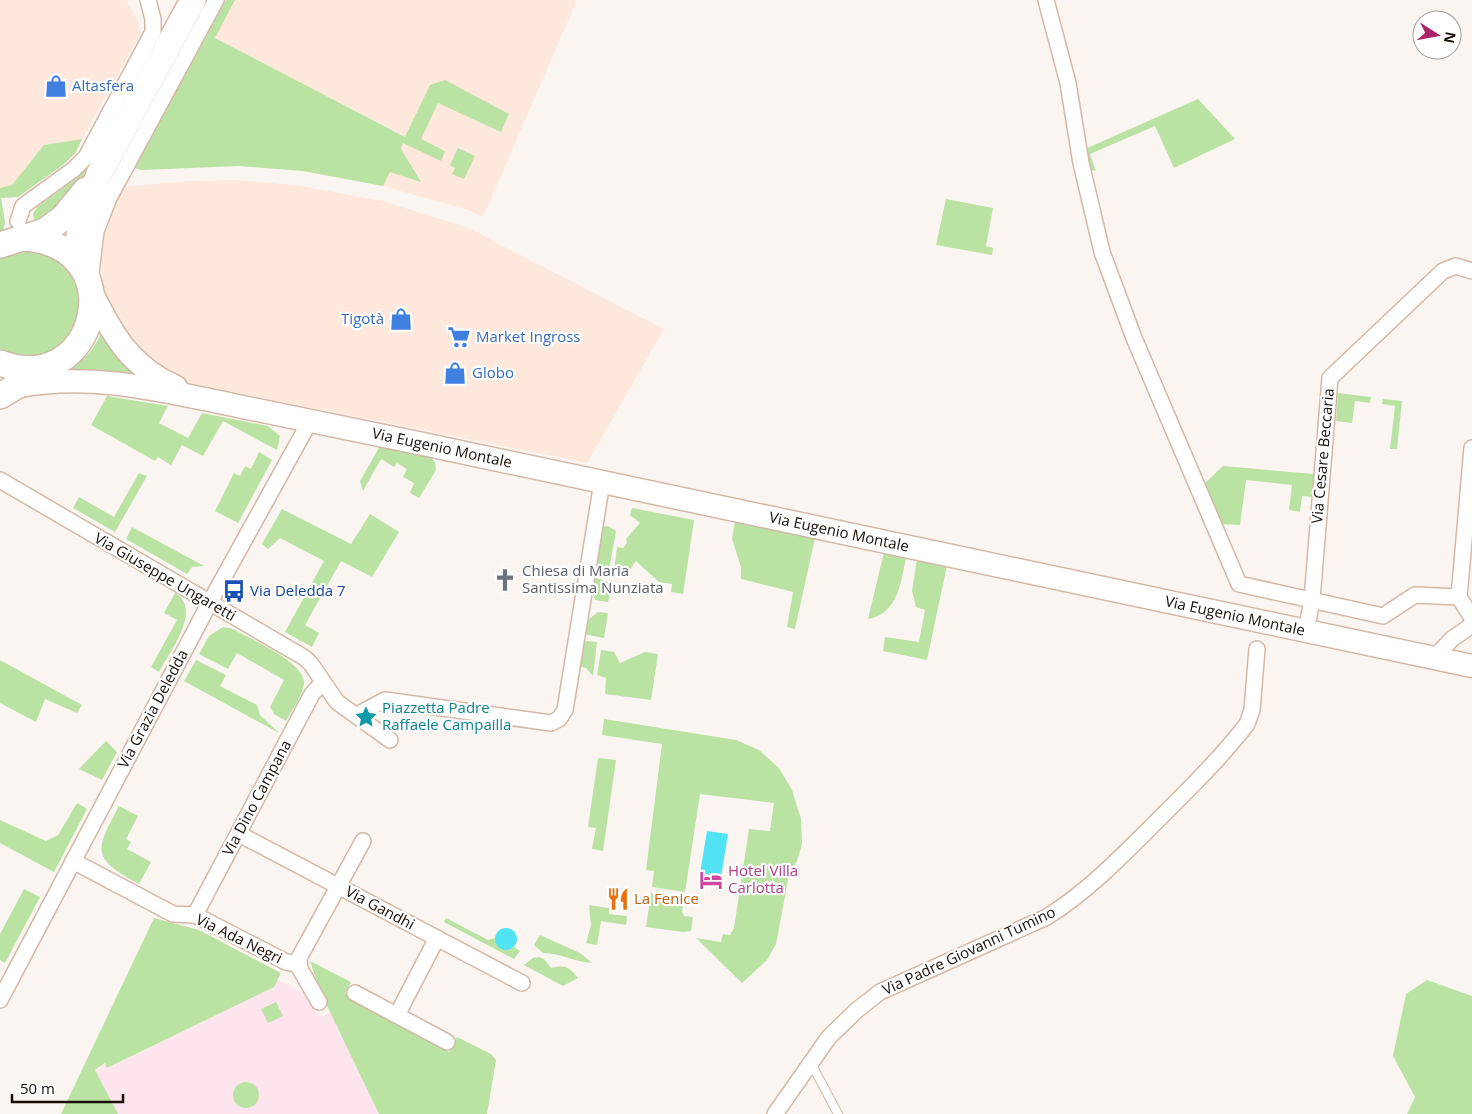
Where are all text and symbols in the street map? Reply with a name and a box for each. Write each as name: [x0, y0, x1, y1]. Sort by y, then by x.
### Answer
north arrow: [1412, 10, 1462, 60]
text: N: [1440, 30, 1461, 45]
shop icon: Altasfera: [43, 73, 69, 99]
place label: Altasfera: [72, 75, 134, 95]
shop icon: Tigotà: [388, 306, 414, 332]
place label: Tigotà: [341, 308, 384, 328]
supermarket icon: Market Ingross: [446, 324, 472, 350]
place label: Market Ingross: [476, 326, 581, 346]
shop icon: Globo: [442, 360, 468, 386]
place label: Globo: [472, 362, 514, 382]
street label: Via Cesare Beccaria: [1306, 387, 1338, 524]
street label: Via Eugenio Montale: [370, 422, 514, 472]
street label: Via Eugenio Montale: [767, 506, 911, 556]
street label: Via Giuseppe Ungaretti: [91, 527, 240, 625]
place label: Chiesa di Maria Santissima Nunziata: [522, 560, 664, 597]
church icon: Chiesa di Maria Santissima Nunziata: [492, 567, 518, 593]
bus stop icon: Via Deledda 7: [221, 578, 247, 604]
place label: Via Deledda 7: [250, 580, 346, 600]
street label: Via Eugenio Montale: [1163, 590, 1307, 640]
street label: Via Grazia Deledda: [112, 646, 192, 771]
place label: Piazzetta Padre Raffaele Campailla: [382, 697, 511, 734]
place icon: Piazzetta Padre Raffaele Campailla: [353, 704, 379, 730]
street label: Via Dino Campana: [217, 736, 295, 859]
place label: Hotel Villa Carlotta: [728, 860, 798, 897]
hotel icon: Hotel Villa Carlotta: [698, 867, 724, 893]
street label: Via Gandhi: [342, 881, 419, 934]
restaurant icon: La Fenice: [605, 886, 631, 912]
place label: La Fenice: [634, 888, 699, 908]
street label: Via Padre Giovanni Tumino: [879, 901, 1058, 999]
street label: Via Ada Negri: [193, 909, 286, 968]
scale bar: [12, 1072, 124, 1104]
text: 50 m: [20, 1078, 55, 1098]

